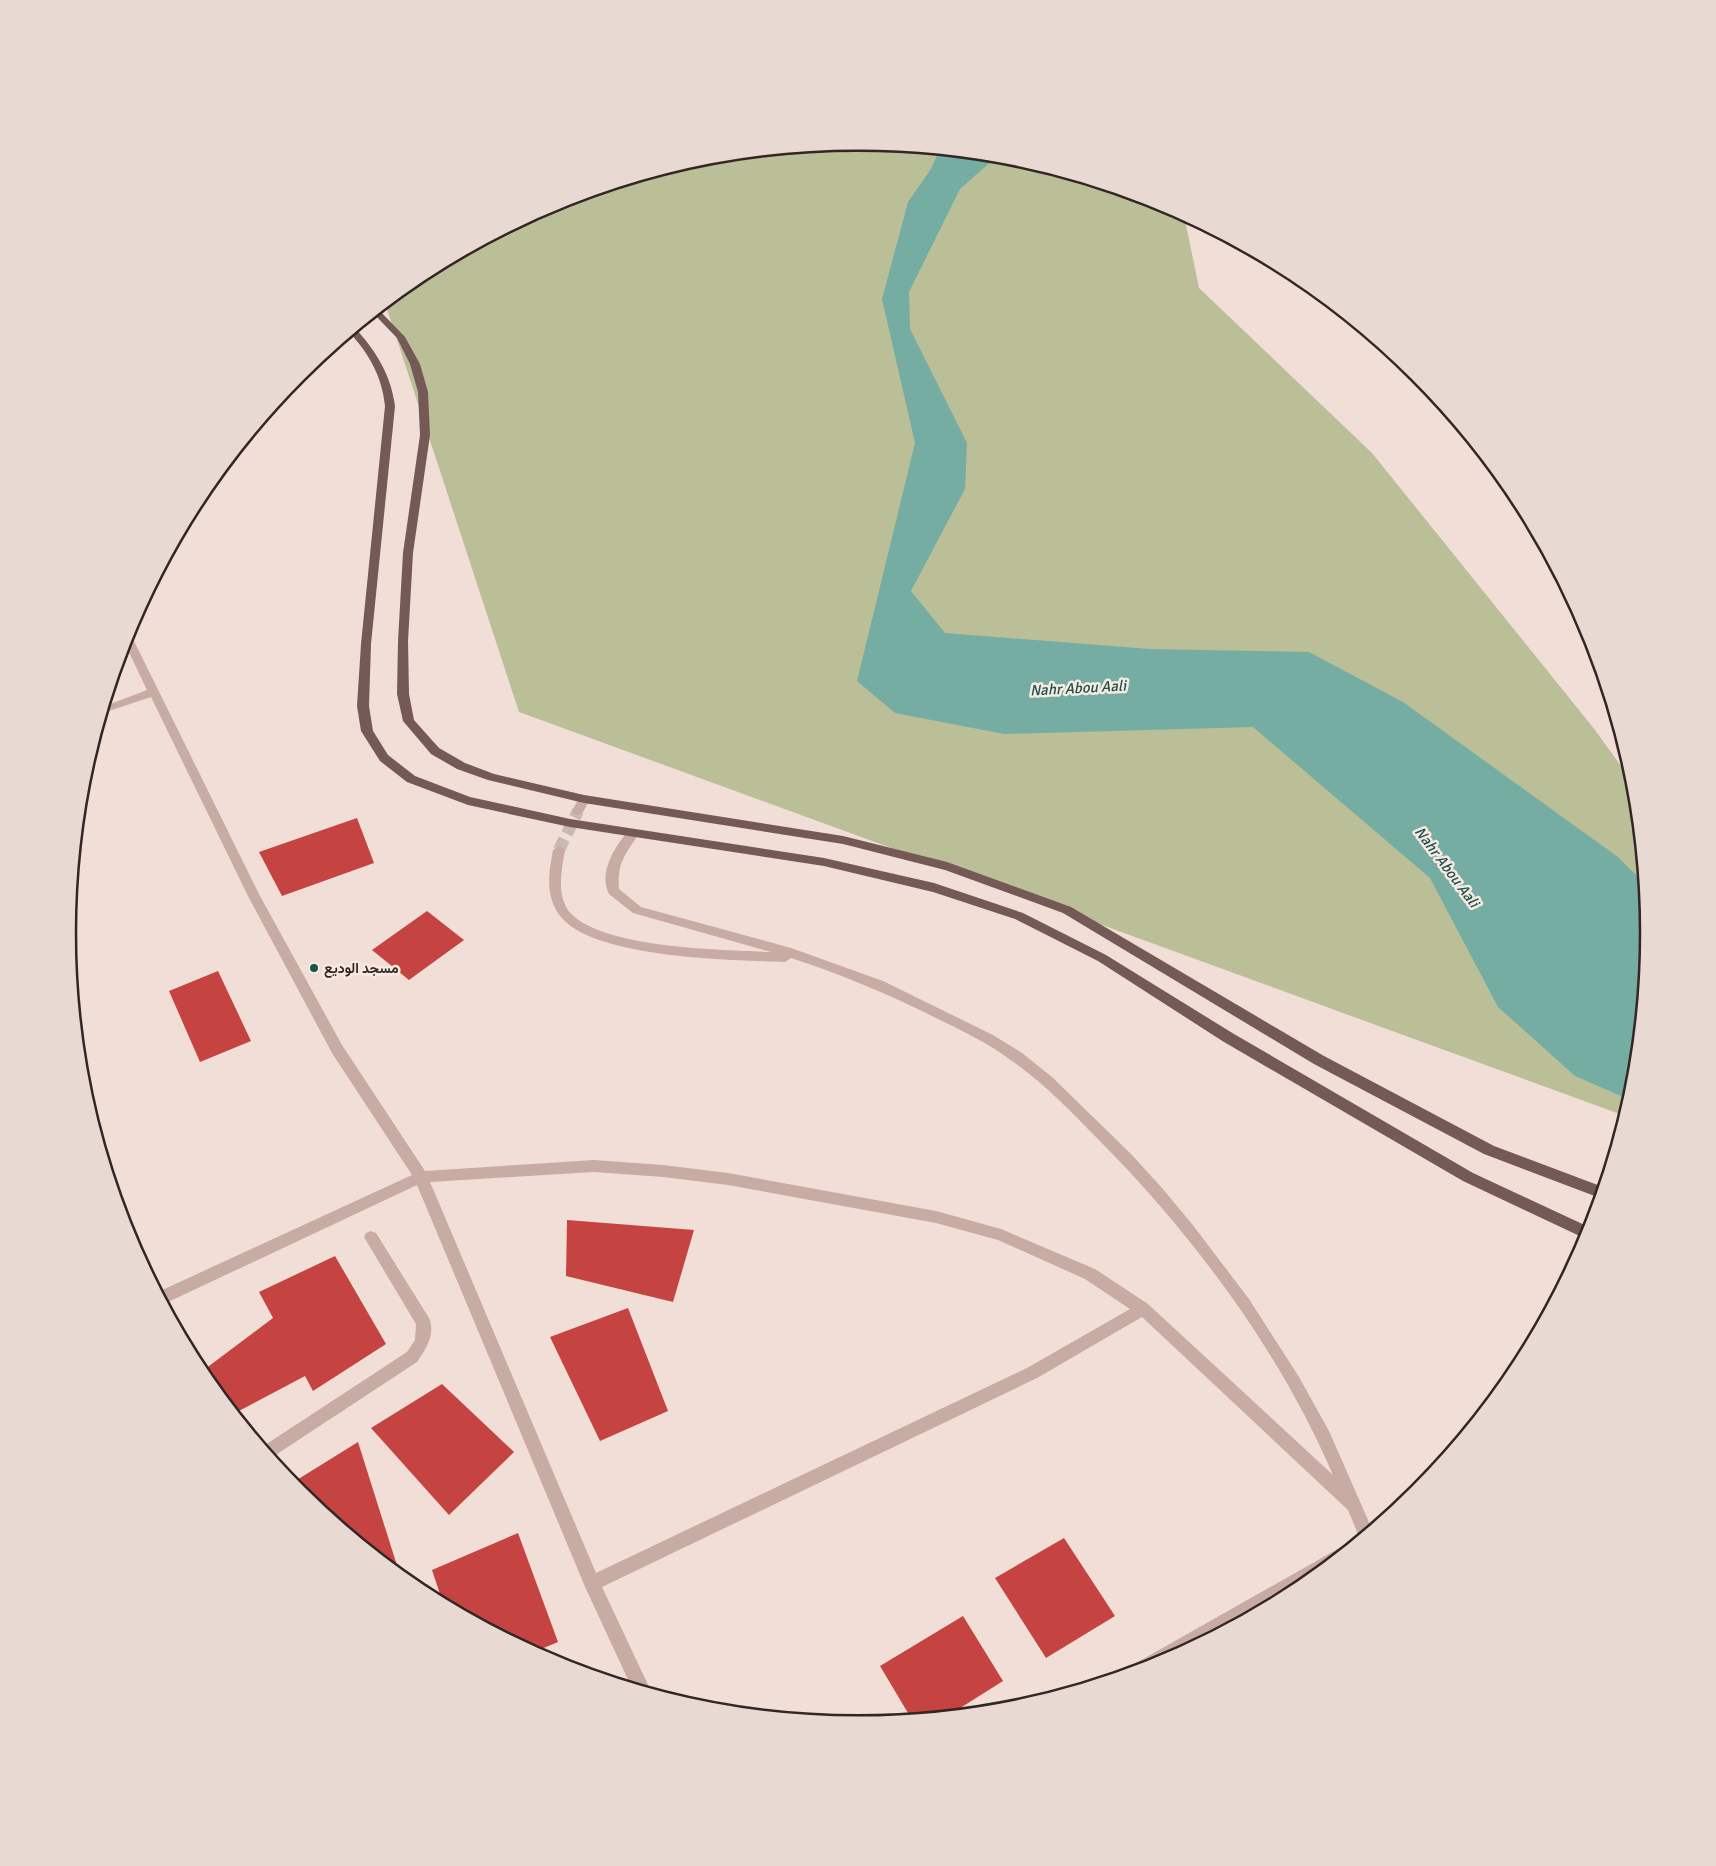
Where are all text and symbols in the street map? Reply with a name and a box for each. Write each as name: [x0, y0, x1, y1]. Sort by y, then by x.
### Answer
water label: Nahr Abou Aali: [1029, 676, 1129, 700]
water label: Nahr Abou Aali: [1411, 823, 1484, 912]
place label: مسجد الوديع: [324, 960, 399, 978]
marker: مسجد الوديع: [308, 962, 320, 974]

